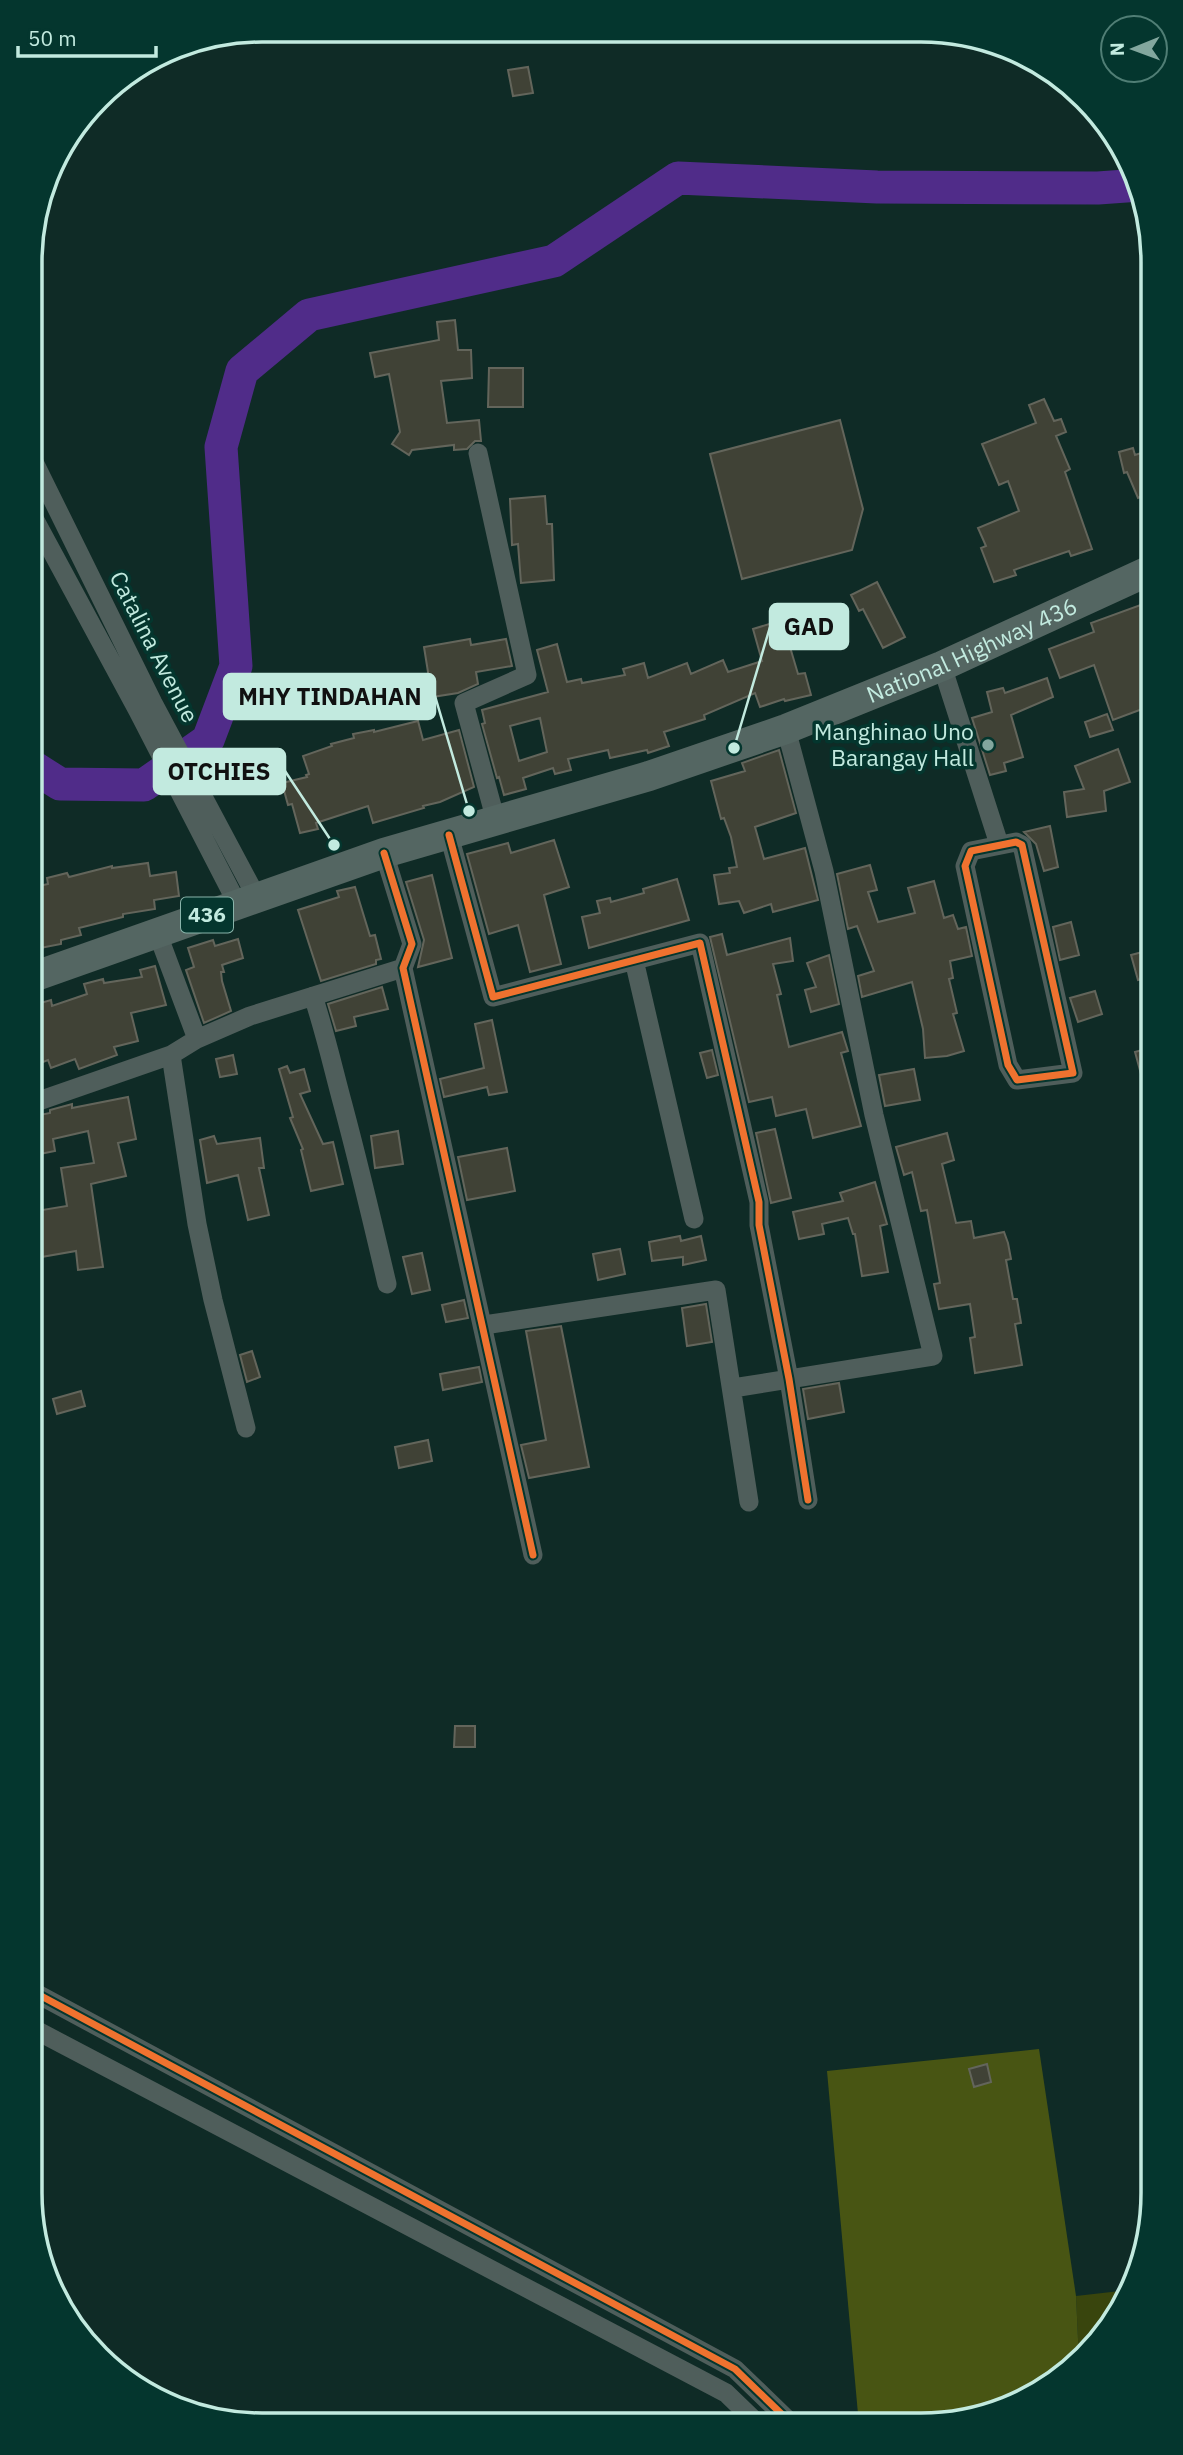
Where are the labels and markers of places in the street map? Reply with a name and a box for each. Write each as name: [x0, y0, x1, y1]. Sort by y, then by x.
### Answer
callout: GAD: [770, 604, 848, 649]
callout: MHY TINDAHAN: [224, 674, 435, 719]
place label: Manghinao Uno Barangay Hall: [814, 716, 974, 772]
marker: Manghinao Uno Barangay Hall: [980, 737, 996, 753]
callout: OTCHIES: [154, 749, 285, 794]

